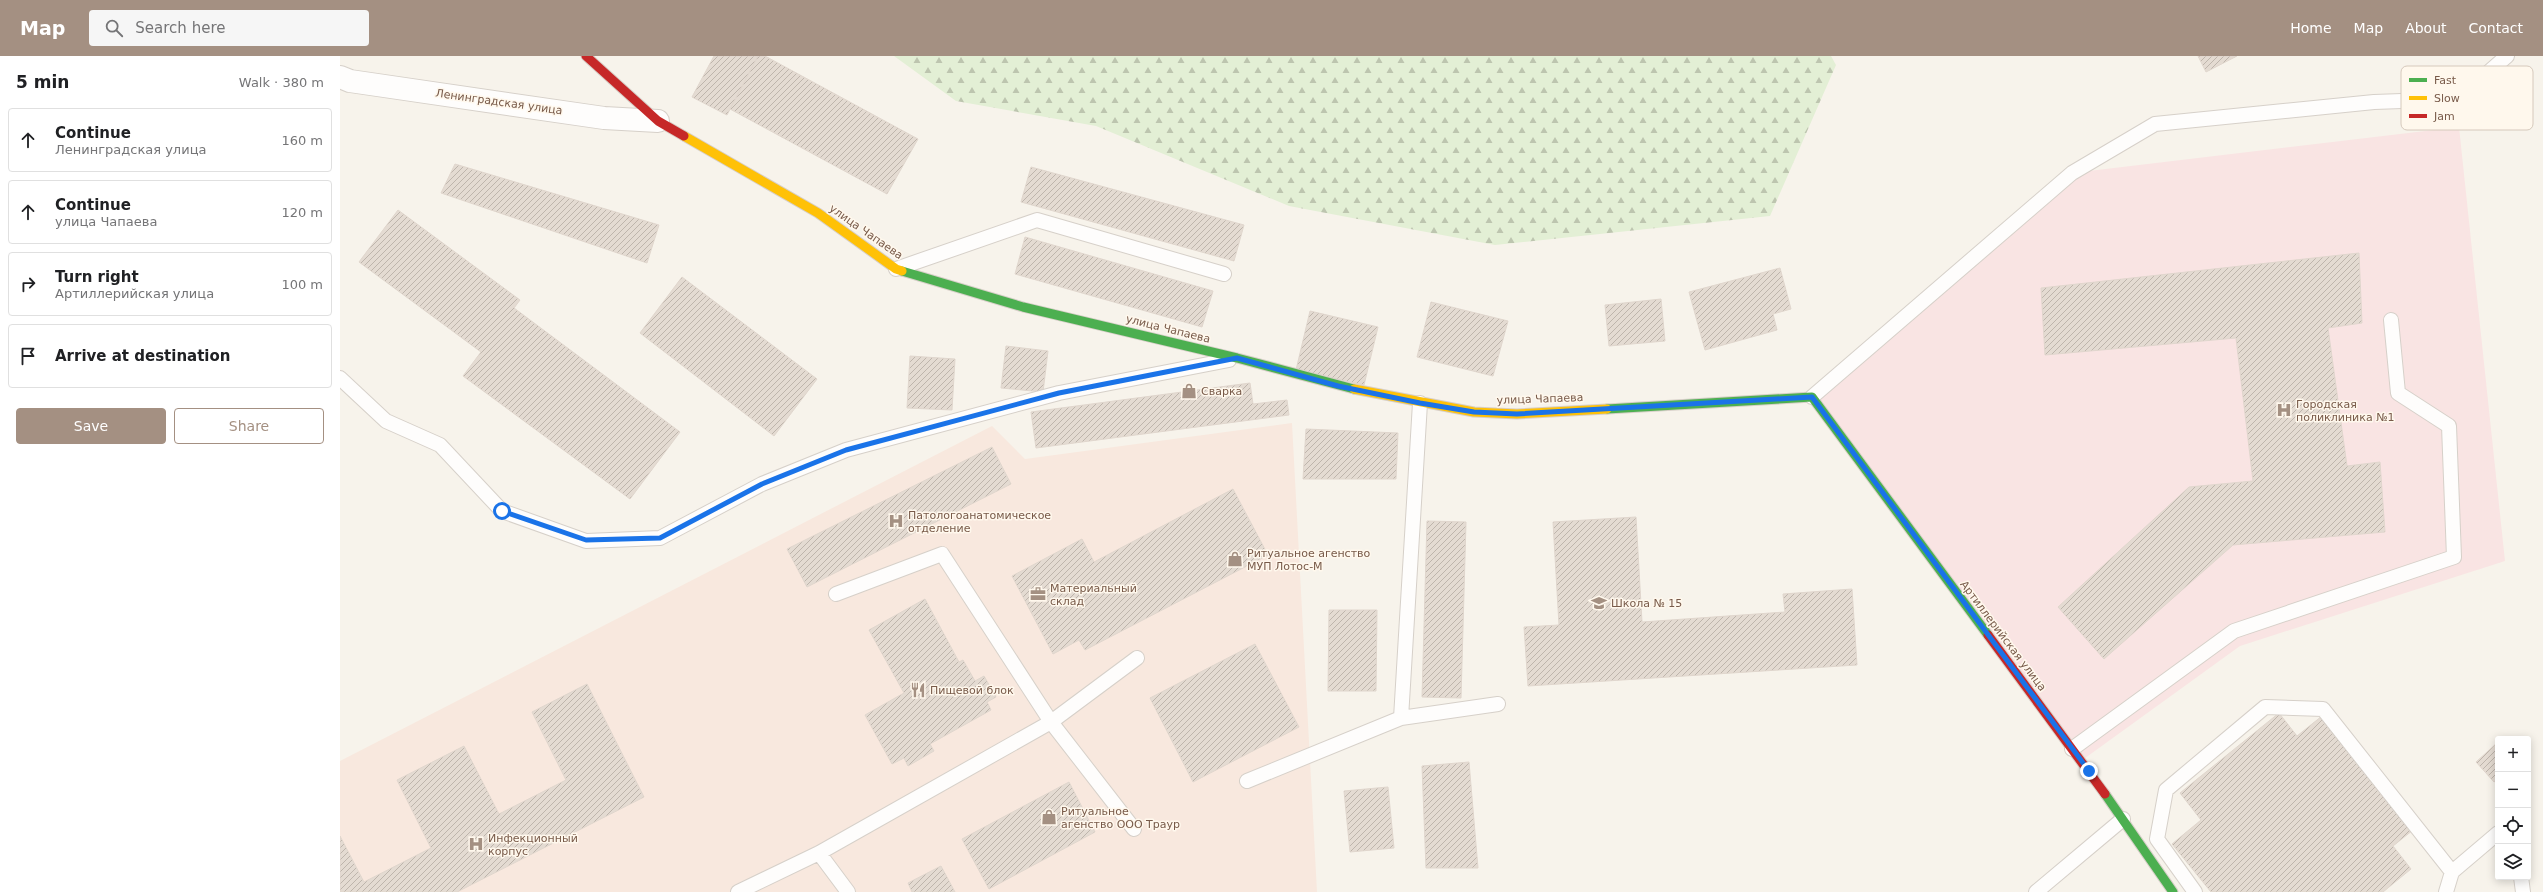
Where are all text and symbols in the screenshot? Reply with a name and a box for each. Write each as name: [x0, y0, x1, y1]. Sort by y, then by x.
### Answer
search box: [89, 10, 369, 46]
text: Map: [20, 17, 65, 39]
icon: search: [103, 17, 125, 39]
text: Search here: [135, 19, 225, 37]
text: Home: [2290, 20, 2332, 36]
text: Map: [2354, 20, 2383, 36]
text: About: [2405, 20, 2447, 36]
text: Contact: [2469, 20, 2523, 36]
legend: [2401, 66, 2533, 130]
text: 5 min: [16, 72, 69, 92]
text: Fast: [2434, 74, 2457, 87]
text: Walk · 380 m: [239, 75, 324, 90]
street label: Ленинградская улица: [435, 87, 563, 117]
text: Slow: [2434, 92, 2460, 105]
text: Jam: [2433, 110, 2455, 123]
text: Continue: [55, 124, 131, 142]
icon: ahead: [17, 129, 39, 151]
text: 160 m: [281, 133, 323, 148]
text: Ленинградская улица: [55, 142, 206, 157]
text: Continue: [55, 196, 131, 214]
icon: ahead: [17, 201, 39, 223]
street label: улица Чапаева: [827, 202, 905, 262]
text: 120 m: [281, 205, 323, 220]
text: улица Чапаева: [55, 214, 157, 229]
text: Turn right: [55, 268, 139, 286]
icon: right: [17, 273, 39, 295]
text: 100 m: [281, 277, 323, 292]
text: Артиллерийская улица: [55, 286, 214, 301]
street label: улица Чапаева: [1124, 312, 1212, 346]
icon: arrive: [17, 345, 39, 367]
text: Arrive at destination: [55, 347, 230, 365]
shop icon: Сварка: [1180, 382, 1198, 400]
place label: Сварка: [1201, 385, 1242, 398]
street label: улица Чапаева: [1496, 391, 1584, 407]
place label: Городская поликлиника №1: [2296, 398, 2395, 424]
hospital icon: Городская поликлиника №1: [2275, 401, 2293, 419]
button: Save: [16, 408, 166, 444]
button: Share: [174, 408, 324, 444]
route start: [493, 502, 511, 520]
place label: Патологоанатомическое отделение: [908, 509, 1051, 535]
hospital icon: Патологоанатомическое отделение: [887, 512, 905, 530]
place label: Ритуальное агенство МУП Лотос-М: [1247, 547, 1371, 573]
shop icon: Ритуальное агенство МУП Лотос-М: [1226, 550, 1244, 568]
street label: Артиллерийская улица: [1957, 578, 2049, 694]
place label: Материальный склад: [1050, 582, 1137, 608]
office icon: Материальный склад: [1029, 585, 1047, 603]
school or university icon: Школа № 15: [1590, 594, 1608, 612]
place label: Школа № 15: [1611, 597, 1682, 610]
restaurant icon: Пищевой блок: [909, 681, 927, 699]
place label: Пищевой блок: [930, 684, 1014, 697]
map controls: [2495, 736, 2531, 880]
button: +: [2495, 736, 2531, 772]
route end: [2080, 762, 2098, 780]
button: −: [2495, 772, 2531, 808]
place label: Ритуальное агенство ООО Траур: [1061, 805, 1180, 831]
shop icon: Ритуальное агенство ООО Траур: [1040, 808, 1058, 826]
button: locate: [2495, 808, 2531, 844]
place label: Инфекционный корпус: [488, 832, 578, 858]
hospital icon: Инфекционный корпус: [467, 835, 485, 853]
button: layers: [2495, 844, 2531, 880]

